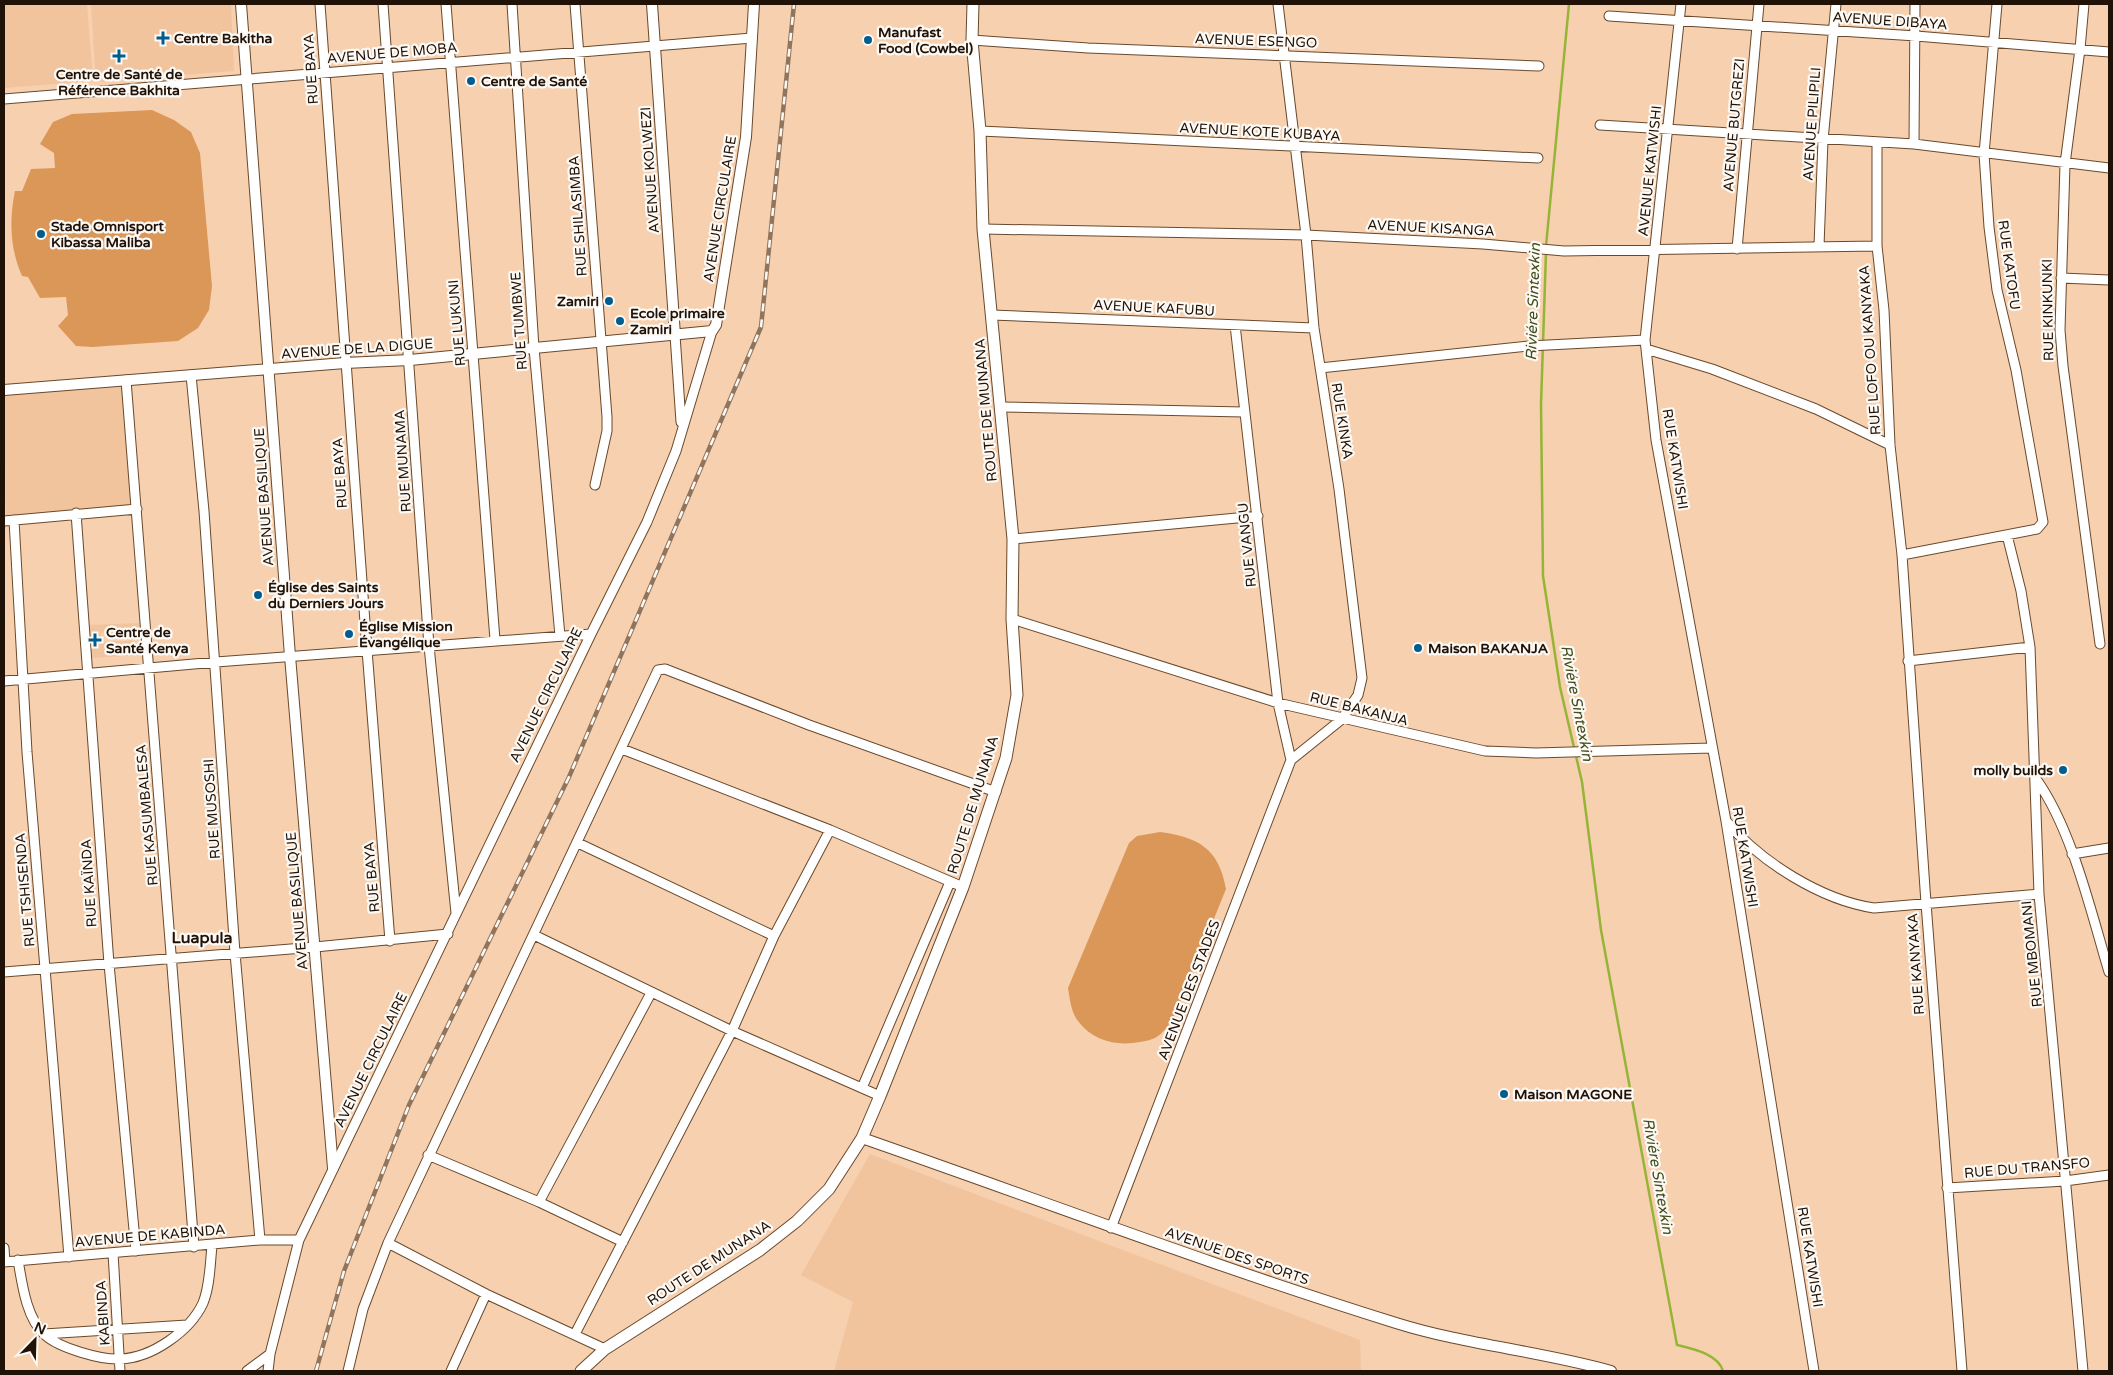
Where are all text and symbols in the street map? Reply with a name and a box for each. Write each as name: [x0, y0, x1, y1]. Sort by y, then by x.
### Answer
street label: AVENUE DIBAYA: [1832, 9, 1948, 33]
place label: Manufast Food (Cowbel): [878, 24, 973, 57]
place label: Centre Bakitha: [174, 30, 272, 47]
street label: AVENUE ESENGO: [1194, 30, 1318, 52]
marker: Centre Bakitha: [156, 31, 170, 45]
street label: RUE BAYA: [300, 33, 322, 105]
marker: Manufast Food (Cowbel): [862, 34, 874, 46]
street label: AVENUE DE MOBA: [326, 39, 458, 67]
marker: Centre de Santé de Référence Bakhita: [112, 49, 126, 63]
street label: AVENUE BUTGREZI: [1720, 58, 1748, 192]
place label: Centre de Santé de Référence Bakhita: [56, 66, 182, 99]
street label: AVENUE PILIPILI: [1800, 67, 1824, 181]
place label: Centre de Santé: [481, 73, 587, 90]
marker: Centre de Santé: [465, 75, 477, 87]
street label: AVENUE KATWISHI: [1635, 105, 1665, 237]
street label: AVENUE KOLWEZI: [637, 106, 663, 234]
street label: AVENUE KOTE KUBAYA: [1179, 119, 1341, 145]
street label: AVENUE CIRCULAIRE: [700, 134, 740, 283]
street label: RUE SHILASIMBA: [565, 155, 591, 277]
street label: AVENUE KISANGA: [1367, 216, 1495, 240]
place label: Stade Omnisport Kibassa Maliba: [51, 218, 164, 251]
street label: RUE KATOFU: [1994, 219, 2024, 311]
marker: Stade Omnisport Kibassa Maliba: [35, 228, 47, 240]
water label: Riviére Sintexkin: [1522, 242, 1544, 361]
street label: RUE KINKUNKI: [2039, 259, 2057, 361]
street label: RUE LOFO OU KANYAKA: [1856, 264, 1884, 436]
street label: RUE TUMBWE: [507, 271, 531, 371]
street label: RUE LUKUNI: [445, 279, 469, 367]
place label: Zamiri: [557, 293, 599, 310]
marker: Zamiri: [603, 295, 615, 307]
street label: AVENUE KAFUBU: [1093, 296, 1215, 320]
place label: Ecole primaire Zamiri: [630, 305, 725, 338]
marker: Ecole primaire Zamiri: [614, 315, 626, 327]
street label: AVENUE DE LA DIGUE: [280, 335, 434, 363]
street label: ROUTE DE MUNANA: [971, 338, 1001, 482]
street label: RUE KINKA: [1328, 381, 1356, 461]
street label: RUE KATWISHI: [1659, 407, 1691, 511]
street label: RUE MUNAMA: [391, 409, 415, 513]
street label: AVENUE BASILIQUE: [251, 427, 277, 567]
street label: RUE BAYA: [329, 437, 351, 509]
street label: RUE VANGU: [1234, 502, 1260, 588]
place label: Église des Saints du Derniers Jours: [268, 579, 384, 612]
marker: Église des Saints du Derniers Jours: [252, 589, 264, 601]
place label: Église Mission Évangélique: [359, 618, 453, 651]
place label: Centre de Santé Kenya: [106, 624, 189, 657]
street label: AVENUE CIRCULAIRE: [506, 625, 586, 765]
marker: Église Mission Évangélique: [343, 628, 355, 640]
marker: Centre de Santé Kenya: [88, 633, 102, 647]
place label: Maison BAKANJA: [1428, 640, 1549, 657]
marker: Maison BAKANJA: [1412, 642, 1424, 654]
water label: Riviére Sintexkin: [1557, 644, 1597, 763]
street label: RUE BAKANJA: [1308, 689, 1410, 729]
street label: ROUTE DE MUNANA: [944, 734, 1002, 876]
street label: RUE KASUMBALESA: [132, 744, 162, 886]
street label: RUE MUSOSHI: [200, 758, 224, 860]
place label: molly builds: [1974, 762, 2053, 779]
marker: molly builds: [2057, 764, 2069, 776]
street label: RUE KATWISHI: [1729, 805, 1761, 909]
street label: AVENUE BASILIQUE: [282, 831, 312, 971]
street label: RUE TSHISENDA: [12, 832, 38, 948]
street label: RUE KAÏNDA: [77, 838, 101, 928]
street label: RUE BAYA: [360, 841, 384, 913]
street label: RUE MBOMANI: [2018, 900, 2046, 1008]
street label: RUE KANYAKA: [1904, 913, 1928, 1015]
street label: AVENUE DES STADES: [1154, 917, 1224, 1063]
district label: Luapula: [172, 928, 232, 948]
street label: AVENUE CIRCULAIRE: [331, 990, 411, 1130]
place label: Maison MAGONE: [1514, 1086, 1632, 1103]
marker: Maison MAGONE: [1498, 1088, 1510, 1100]
water label: Riviére Sintexkin: [1639, 1117, 1677, 1236]
street label: RUE DU TRANSFO: [1963, 1154, 2091, 1182]
street label: RUE KATWISHI: [1794, 1205, 1826, 1309]
street label: ROUTE DE MUNANA: [644, 1217, 774, 1309]
street label: AVENUE DE KABINDA: [74, 1221, 226, 1251]
street label: AVENUE DES SPORTS: [1163, 1223, 1312, 1289]
street label: KABINDA: [92, 1280, 114, 1346]
north arrow: [10, 1315, 60, 1365]
text: N: [31, 1318, 48, 1339]

